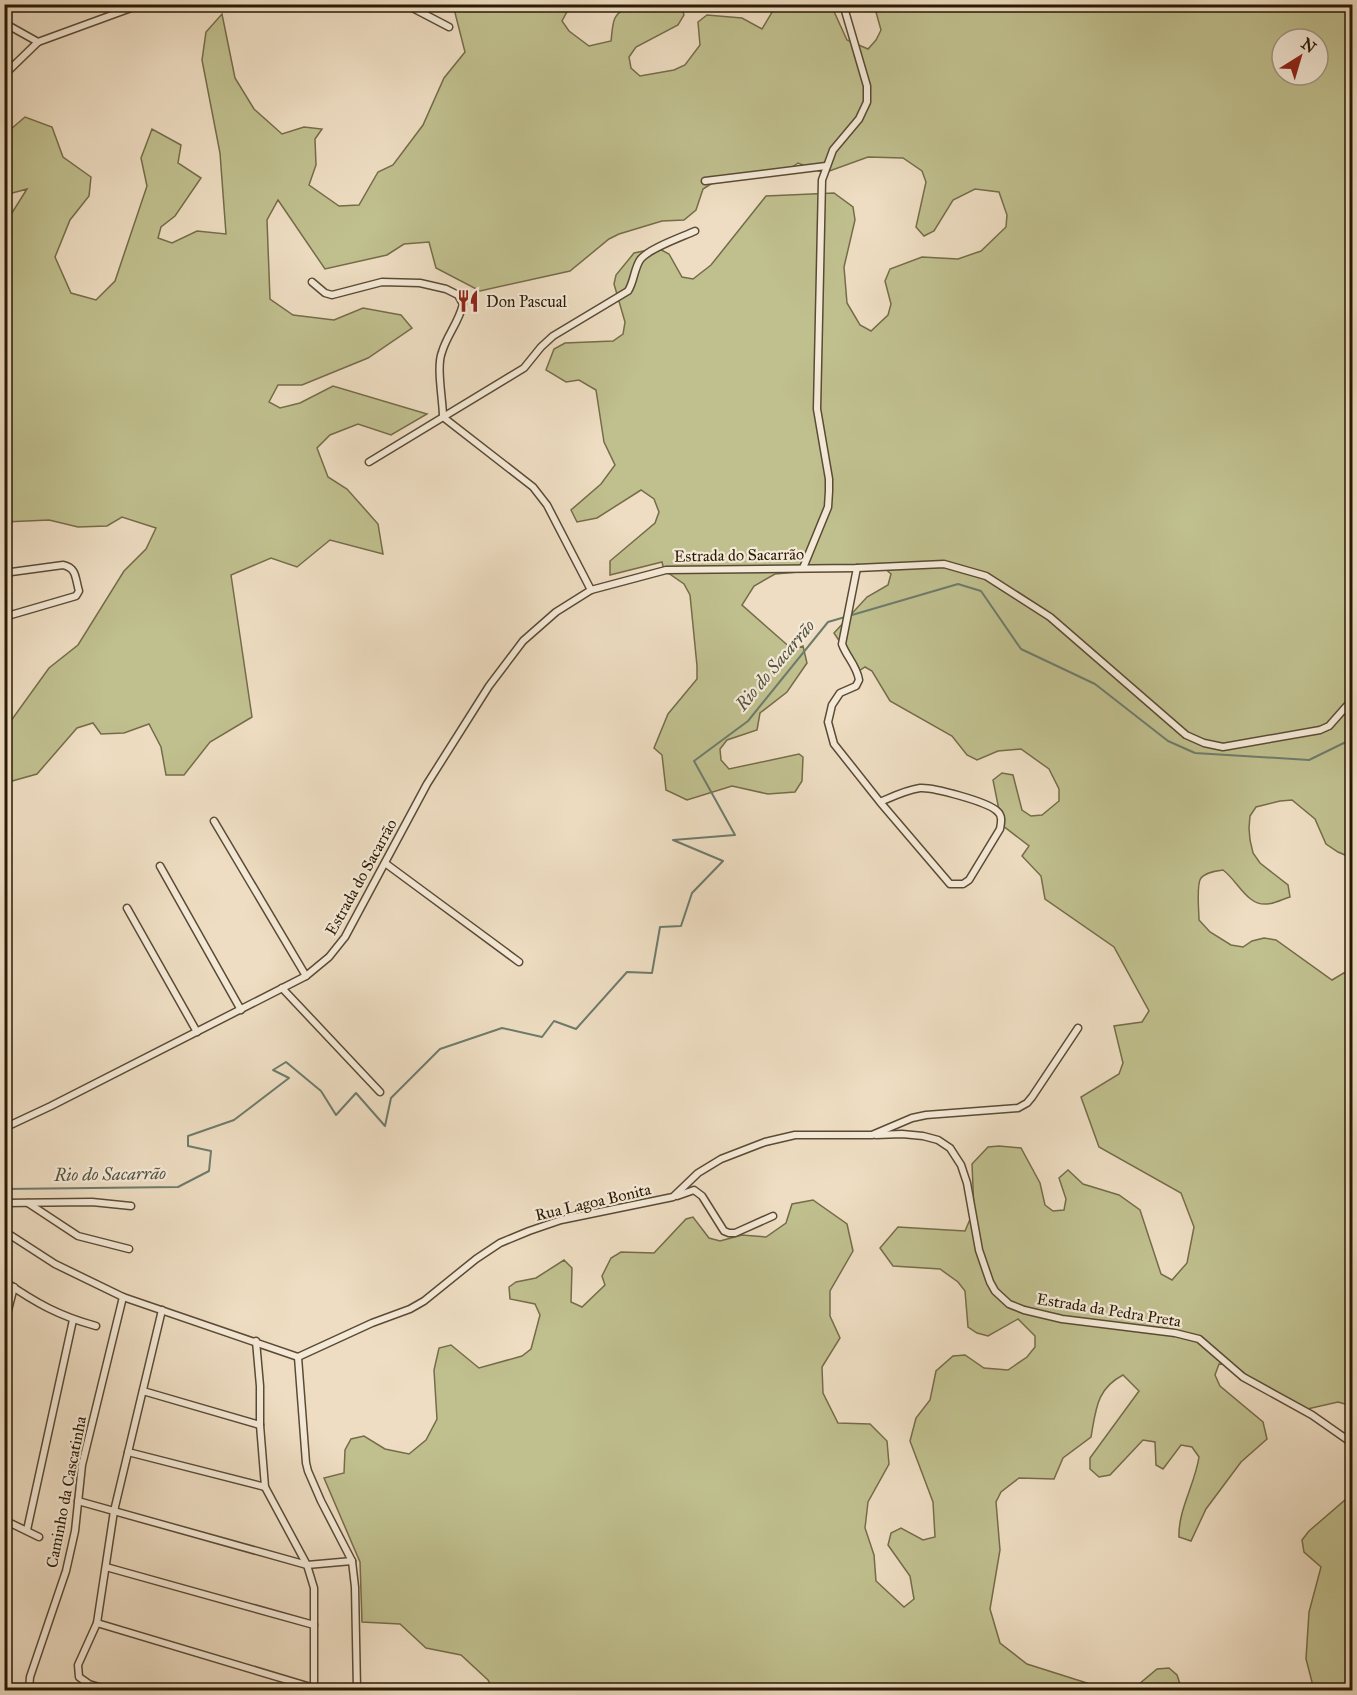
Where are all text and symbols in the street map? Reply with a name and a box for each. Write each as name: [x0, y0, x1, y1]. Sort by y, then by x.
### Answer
north arrow: [1270, 27, 1330, 87]
text: N: [1298, 34, 1320, 57]
restaurant icon: Don Pascual: [455, 288, 481, 314]
place label: Don Pascual: [486, 292, 567, 311]
street label: Estrada do Sacarrão: [674, 544, 804, 566]
water label: Rio do Sacarrão: [730, 615, 819, 716]
street label: Estrada do Sacarrão: [321, 816, 401, 938]
water label: Rio do Sacarrão: [53, 1162, 166, 1186]
street label: Rua Lagoa Bonita: [533, 1179, 653, 1226]
street label: Estrada da Pedra Preta: [1035, 1289, 1183, 1331]
street label: Caminho da Cascatinha: [42, 1414, 90, 1570]

